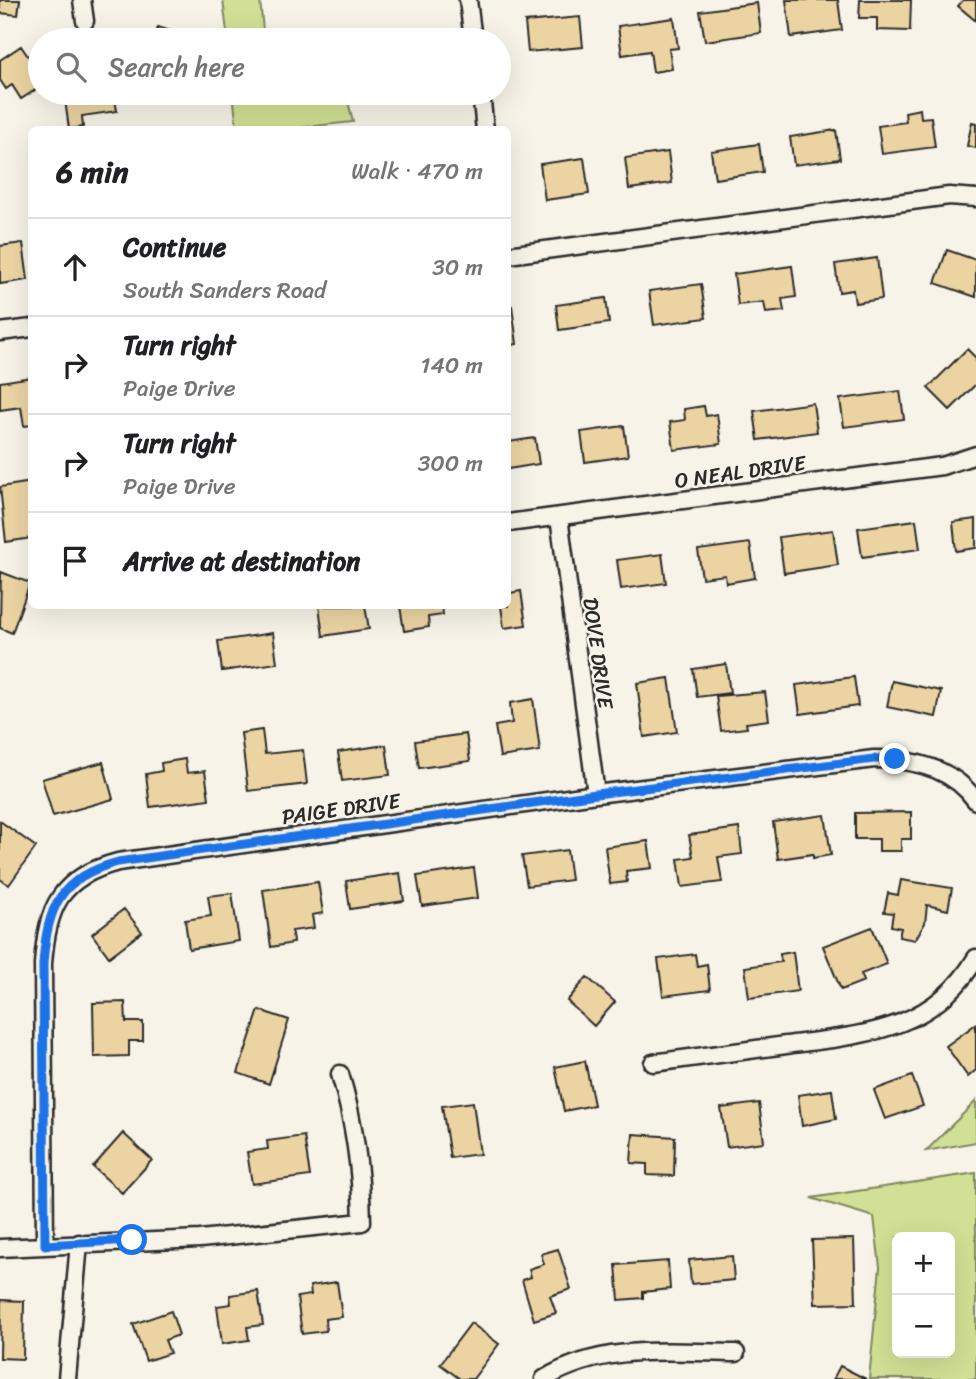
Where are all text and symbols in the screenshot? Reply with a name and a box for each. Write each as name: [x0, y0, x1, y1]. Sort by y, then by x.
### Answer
search box: [28, 28, 511, 105]
text: Search here: [108, 44, 245, 90]
icon: search: [52, 48, 90, 86]
text: 6 min: [56, 145, 128, 199]
text: Walk · 470 m: [351, 151, 483, 192]
text: Continue: [123, 224, 226, 270]
text: 30 m: [432, 247, 483, 288]
icon: ahead: [56, 248, 94, 286]
text: South Sanders Road: [123, 270, 326, 311]
text: Turn right: [123, 322, 236, 368]
text: 140 m: [421, 345, 483, 386]
icon: right: [56, 346, 94, 384]
text: Paige Drive: [123, 368, 236, 409]
text: Turn right: [123, 420, 236, 466]
text: 300 m: [418, 443, 483, 484]
icon: right: [56, 444, 94, 482]
street label: O NEAL DRIVE: [672, 444, 809, 500]
text: Paige Drive: [123, 466, 236, 507]
text: Arrive at destination: [123, 538, 360, 584]
icon: arrive: [56, 542, 94, 580]
street label: DOVE DRIVE: [571, 595, 625, 712]
route end: [879, 743, 910, 774]
street label: PAIGE DRIVE: [279, 782, 404, 836]
route start: [116, 1224, 147, 1255]
map controls: [892, 1232, 955, 1358]
button: +: [892, 1232, 955, 1295]
button: −: [892, 1295, 955, 1358]

